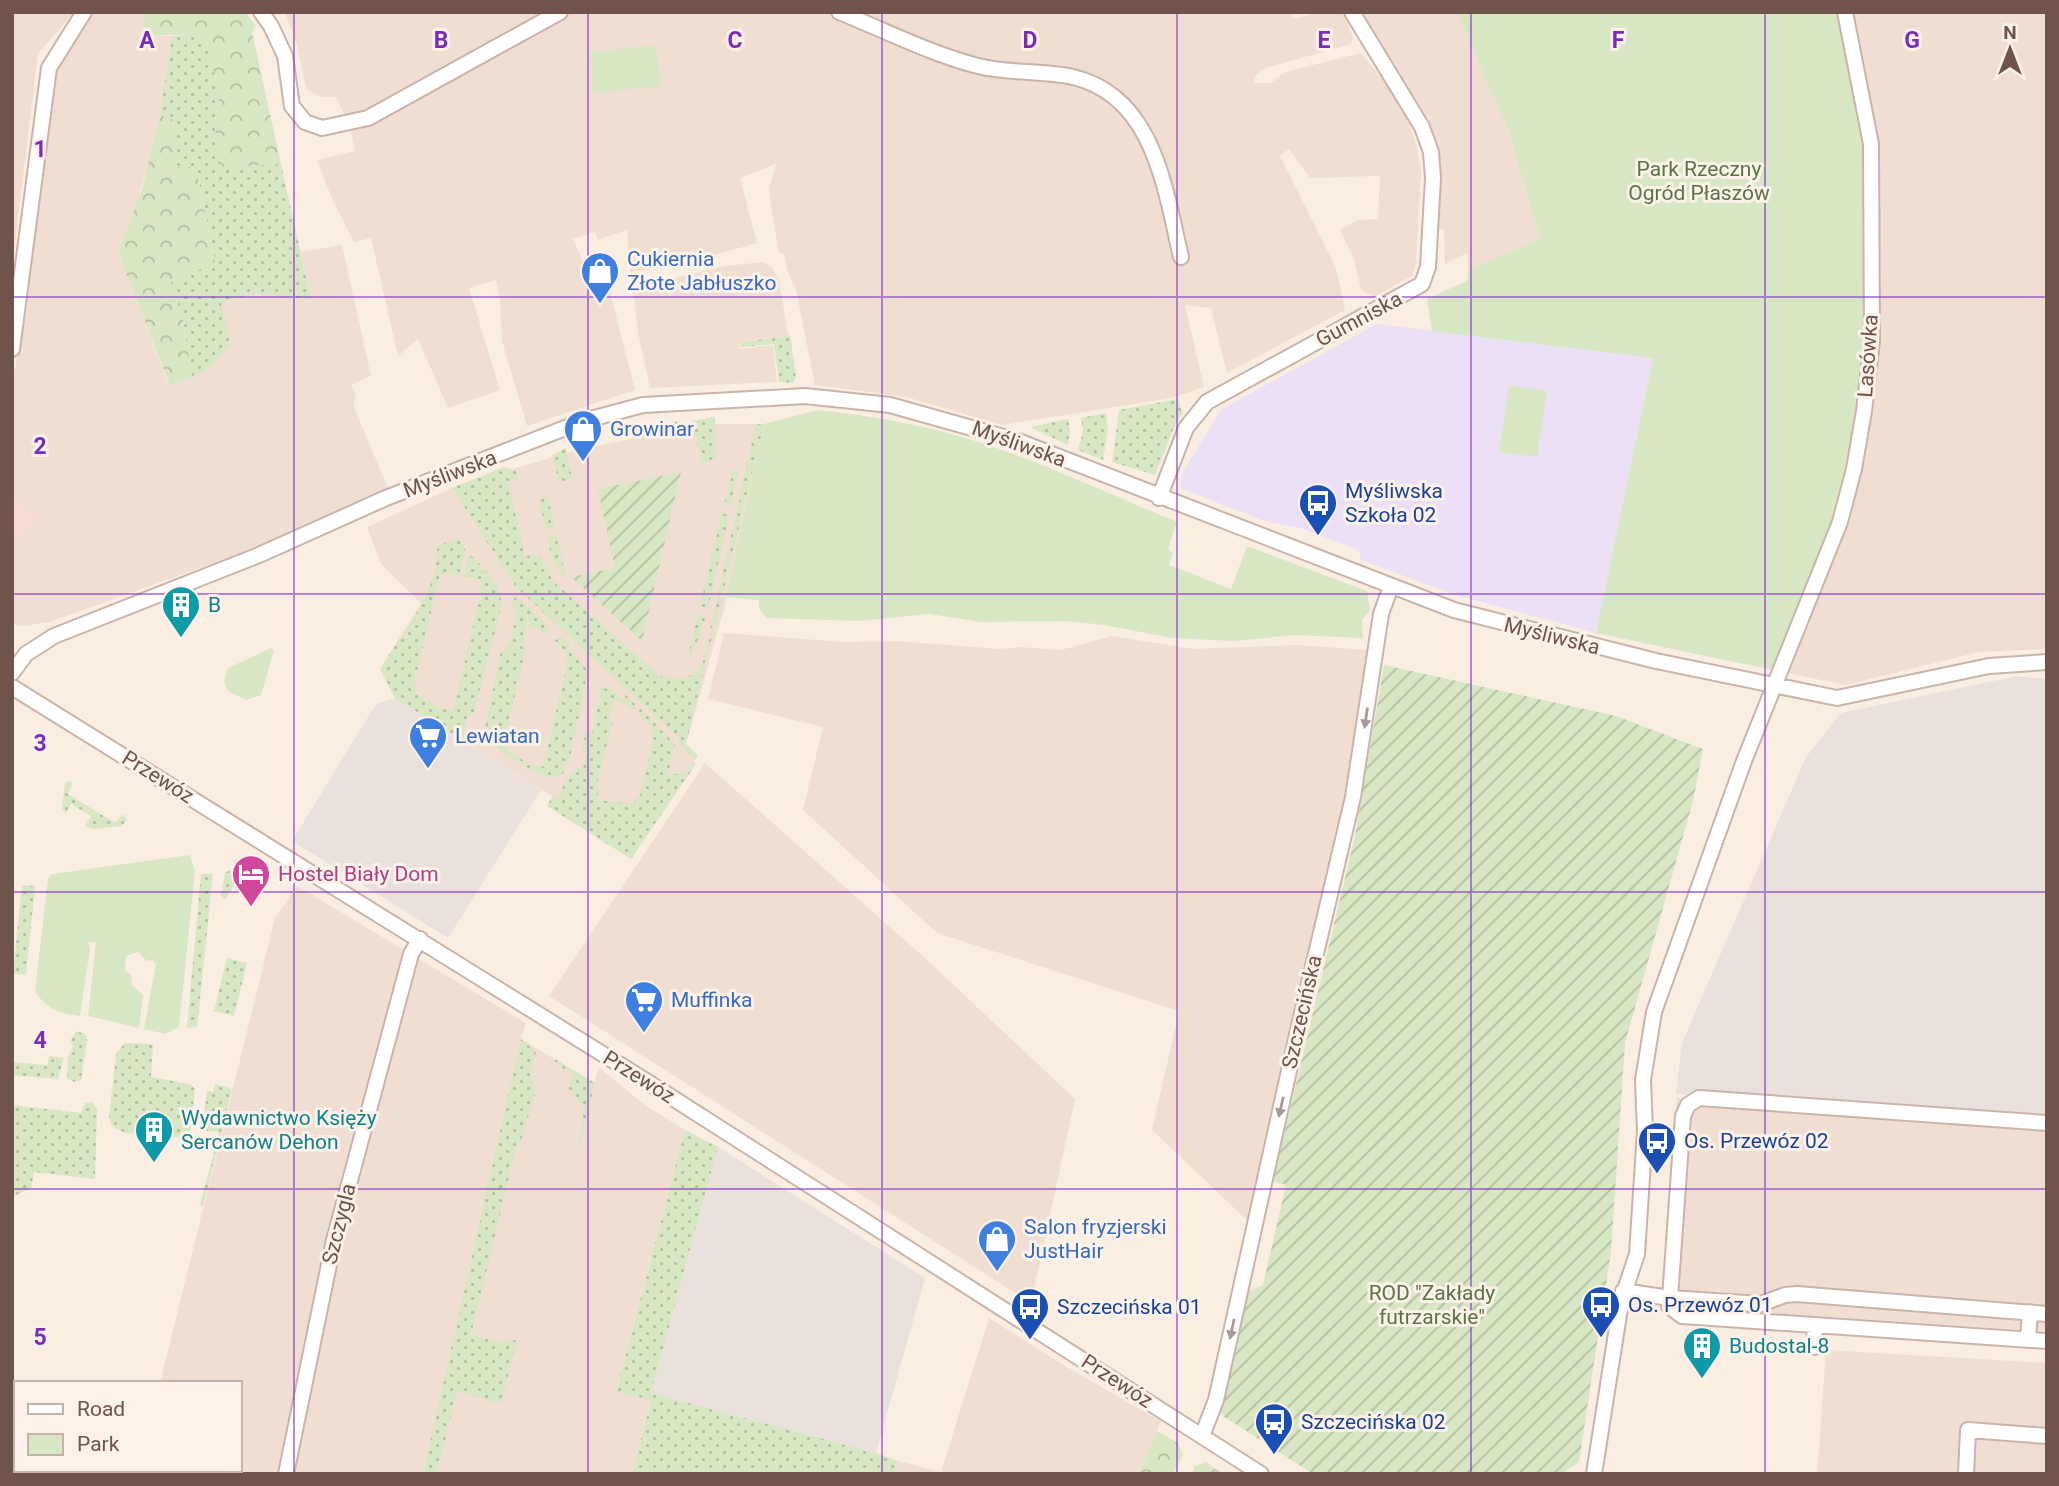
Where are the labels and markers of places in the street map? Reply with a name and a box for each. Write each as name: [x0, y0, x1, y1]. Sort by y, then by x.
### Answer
place label: Cukiernia Złote Jabłuszko: [627, 247, 776, 295]
shop icon: Cukiernia Złote Jabłuszko: [579, 250, 621, 305]
shop icon: Growinar: [562, 408, 604, 463]
place label: Growinar: [610, 417, 694, 441]
place label: Myśliwska Szkoła 02: [1345, 479, 1443, 527]
bus stop icon: Myśliwska Szkoła 02: [1297, 482, 1339, 537]
building icon: B: [160, 584, 202, 639]
place label: B: [208, 593, 221, 617]
supermarket icon: Lewiatan: [407, 715, 449, 770]
place label: Lewiatan: [455, 724, 540, 748]
hotel icon: Hostel Biały Dom: [230, 853, 272, 908]
place label: Hostel Biały Dom: [278, 862, 439, 886]
supermarket icon: Muffinka: [623, 979, 665, 1034]
place label: Muffinka: [671, 988, 753, 1012]
place label: Wydawnictwo Księży Sercanów Dehon: [181, 1106, 377, 1154]
building icon: Wydawnictwo Księży Sercanów Dehon: [133, 1109, 175, 1164]
bus stop icon: Os. Przewóz 02: [1636, 1120, 1678, 1175]
place label: Os. Przewóz 02: [1684, 1129, 1829, 1153]
place label: Salon fryzjerski JustHair: [1024, 1215, 1167, 1263]
shop icon: Salon fryzjerski JustHair: [976, 1218, 1018, 1273]
bus stop icon: Os. Przewóz 01: [1580, 1284, 1622, 1339]
bus stop icon: Szczecińska 01: [1009, 1286, 1051, 1341]
place label: Os. Przewóz 01: [1628, 1293, 1773, 1317]
place label: Szczecińska 01: [1057, 1295, 1202, 1319]
building icon: Budostal-8: [1681, 1325, 1723, 1380]
place label: Budostal-8: [1729, 1334, 1829, 1358]
bus stop icon: Szczecińska 02: [1253, 1401, 1295, 1456]
place label: Szczecińska 02: [1301, 1410, 1446, 1434]

